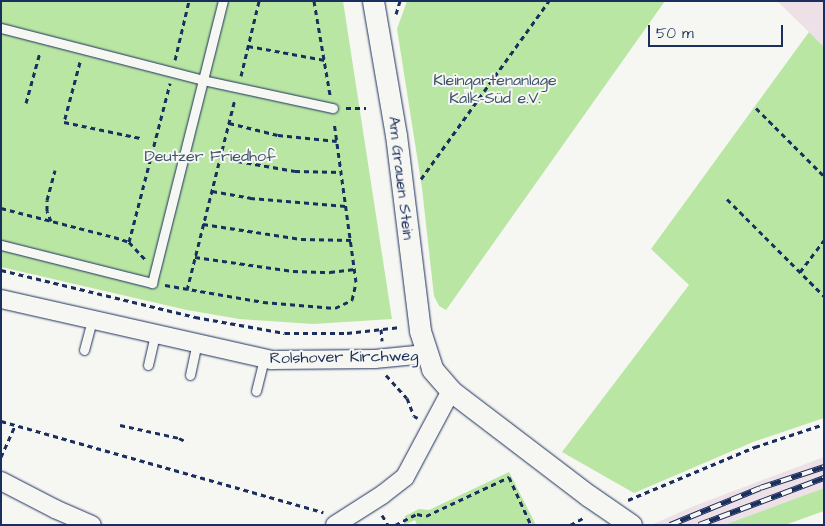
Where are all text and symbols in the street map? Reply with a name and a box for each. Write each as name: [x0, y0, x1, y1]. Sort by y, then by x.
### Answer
scale bar: [650, 15, 785, 47]
text: 50 m: [656, 23, 694, 44]
park label: Kleingartenanlage Kalk-Süd e.V.: [433, 70, 557, 108]
street label: Am Grauen Stein: [384, 115, 418, 241]
park label: Deutzer Friedhof: [144, 146, 276, 166]
street label: Rolshover Kirchweg: [269, 346, 419, 368]

